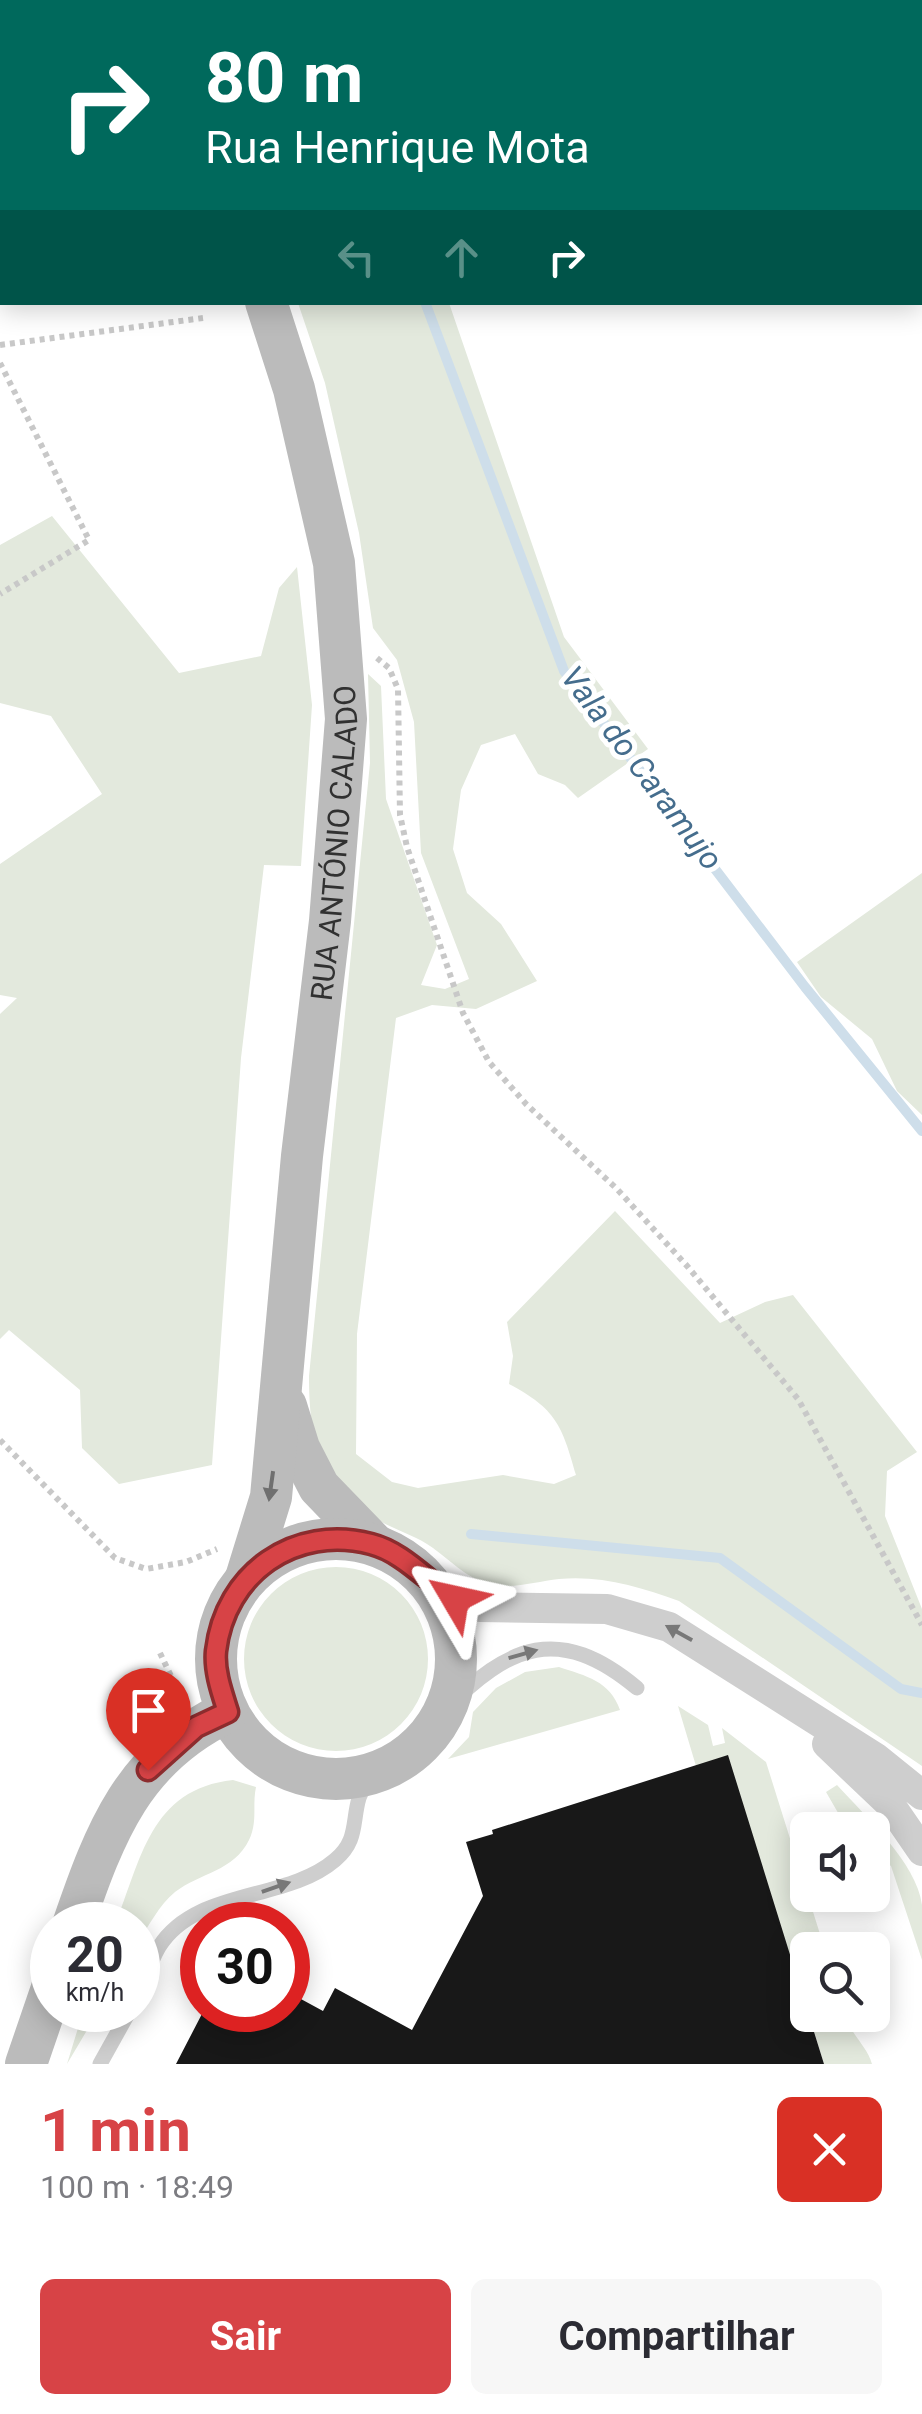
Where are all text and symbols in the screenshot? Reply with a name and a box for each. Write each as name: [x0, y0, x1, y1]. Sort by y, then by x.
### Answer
text: 80 m: [205, 37, 363, 119]
icon: right: [40, 40, 170, 170]
text: Rua Henrique Mota: [205, 121, 590, 174]
icon: left: [329, 230, 384, 285]
icon: ahead: [434, 230, 489, 285]
icon: right: [539, 230, 594, 285]
water label: Vala do Caramujo: [553, 659, 731, 877]
street label: RUA ANTÓNIO CALADO: [303, 684, 364, 1003]
one-way arrow: [263, 1471, 279, 1502]
position arrow: [403, 1547, 507, 1651]
one-way arrow: [665, 1625, 693, 1643]
one-way arrow: [508, 1646, 538, 1661]
pin: [106, 1668, 191, 1771]
icon: arrive: [121, 1683, 176, 1738]
map controls: [790, 1812, 890, 2032]
button: sound: [790, 1812, 890, 1912]
one-way arrow: [261, 1879, 291, 1894]
speed limit sign: 30: [180, 1902, 310, 2032]
text: 20: [66, 1926, 124, 1984]
button: search: [790, 1932, 890, 2032]
text: km/h: [66, 1978, 124, 2007]
text: 1 min: [40, 2095, 191, 2166]
button: close: [777, 2097, 882, 2202]
text: 100 m · 18:49: [40, 2168, 234, 2206]
button: Sair: [40, 2279, 451, 2394]
button: Compartilhar: [471, 2279, 882, 2394]

